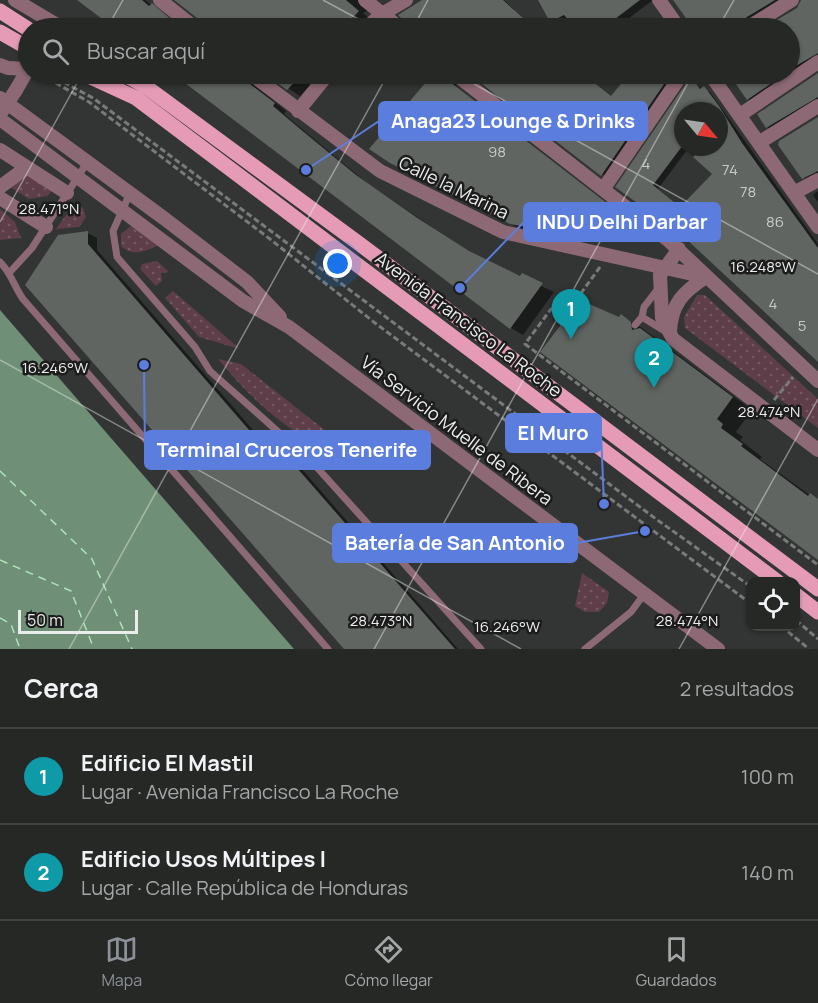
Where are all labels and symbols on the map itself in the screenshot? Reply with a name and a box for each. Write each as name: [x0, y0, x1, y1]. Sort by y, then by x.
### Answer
callout: Anaga23 Lounge & Drinks: [379, 102, 647, 140]
north arrow: [674, 102, 728, 156]
text: Anaga23 Lounge & Drinks: [391, 107, 635, 134]
house number: 98: [488, 141, 506, 162]
street label: Calle la Marina: [395, 150, 513, 224]
house number: 4: [642, 153, 651, 174]
house number: 74: [722, 159, 738, 180]
house number: 78: [740, 181, 756, 202]
text: 28.471°N: [19, 198, 79, 219]
callout: INDU Delhi Darbar: [524, 203, 720, 241]
text: INDU Delhi Darbar: [536, 208, 708, 235]
house number: 86: [766, 211, 784, 232]
street label: Avenida Francisco La Roche: [371, 246, 567, 402]
your location: [323, 249, 352, 278]
text: 16.248°W: [730, 256, 796, 277]
pin: 1: [552, 290, 590, 339]
house number: 4: [769, 293, 778, 314]
house number: 5: [798, 315, 806, 336]
pin: 2: [634, 338, 674, 388]
street label: Vía Servicio Muelle de Ribera: [356, 350, 558, 510]
text: 16.246°W: [22, 357, 88, 378]
text: 28.474°N: [738, 401, 800, 422]
callout: El Muro: [506, 414, 601, 452]
text: El Muro: [517, 419, 589, 446]
callout: Terminal Cruceros Tenerife: [145, 431, 430, 469]
text: Terminal Cruceros Tenerife: [157, 436, 417, 463]
callout: Batería de San Antonio: [333, 524, 577, 562]
text: Batería de San Antonio: [345, 529, 565, 556]
scale bar: [18, 607, 138, 634]
text: 28.473°N: [350, 610, 412, 631]
text: 28.474°N: [656, 610, 718, 631]
text: 16.246°W: [474, 616, 540, 637]

